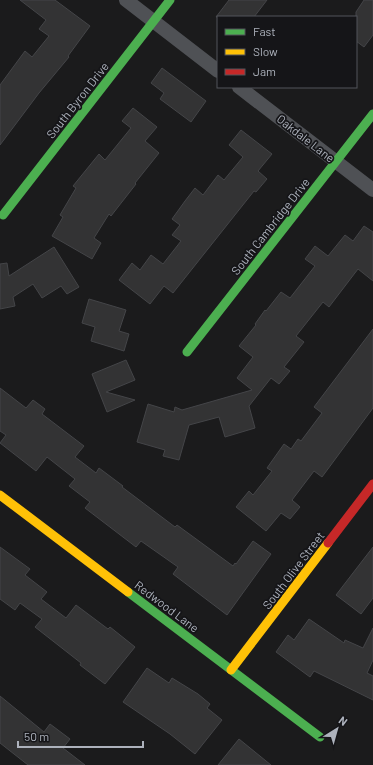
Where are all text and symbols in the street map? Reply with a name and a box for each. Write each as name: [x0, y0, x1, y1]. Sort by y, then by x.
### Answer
legend: [217, 16, 357, 88]
text: Fast: [253, 24, 276, 38]
text: Slow: [253, 44, 278, 58]
street label: South Byron Drive: [43, 59, 111, 141]
text: Jam: [253, 64, 276, 78]
street label: Oakdale Lane: [274, 111, 338, 165]
street label: South Cambridge Drive: [228, 175, 312, 277]
street label: South Olive Street: [259, 528, 327, 612]
street label: Redwood Lane: [132, 577, 202, 635]
north arrow: [317, 709, 357, 749]
text: N: [336, 713, 350, 728]
scale bar: [18, 723, 143, 749]
text: 50 m: [24, 729, 49, 743]

